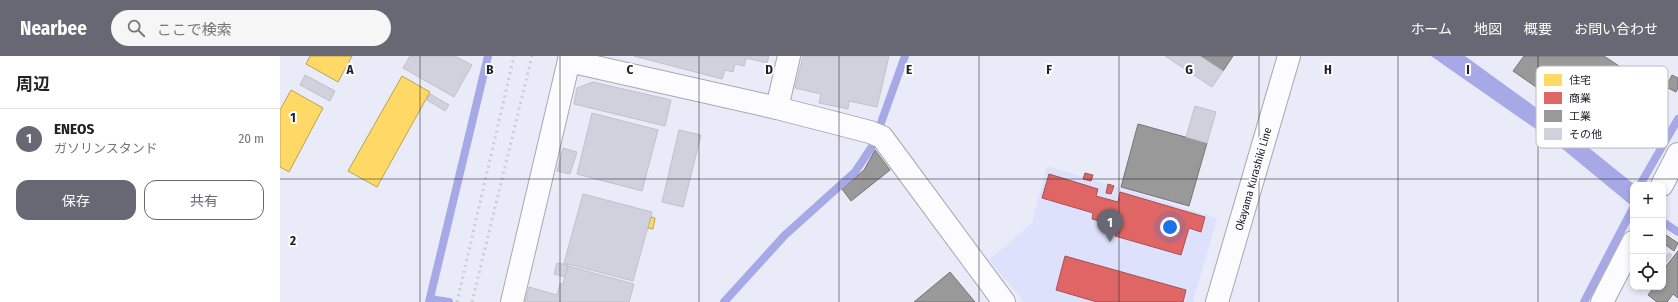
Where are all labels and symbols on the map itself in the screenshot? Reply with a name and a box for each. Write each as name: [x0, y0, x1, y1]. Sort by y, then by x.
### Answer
text: A: [345, 62, 354, 77]
text: B: [486, 62, 494, 77]
text: C: [627, 62, 634, 77]
text: D: [765, 62, 773, 77]
text: E: [906, 62, 912, 77]
text: F: [1046, 62, 1052, 77]
text: G: [1185, 62, 1193, 77]
text: H: [1324, 62, 1332, 77]
text: I: [1466, 62, 1470, 77]
legend: [1536, 66, 1668, 148]
text: 住宅: [1569, 74, 1591, 87]
text: 商業: [1569, 92, 1591, 105]
text: 1: [290, 110, 296, 125]
text: 工業: [1569, 110, 1591, 123]
street label: Okayama Kurashiki Line: [1233, 126, 1274, 232]
text: その他: [1569, 128, 1602, 141]
pin: 1: [1097, 209, 1123, 242]
your location: [1160, 217, 1180, 237]
text: 2: [289, 233, 296, 248]

